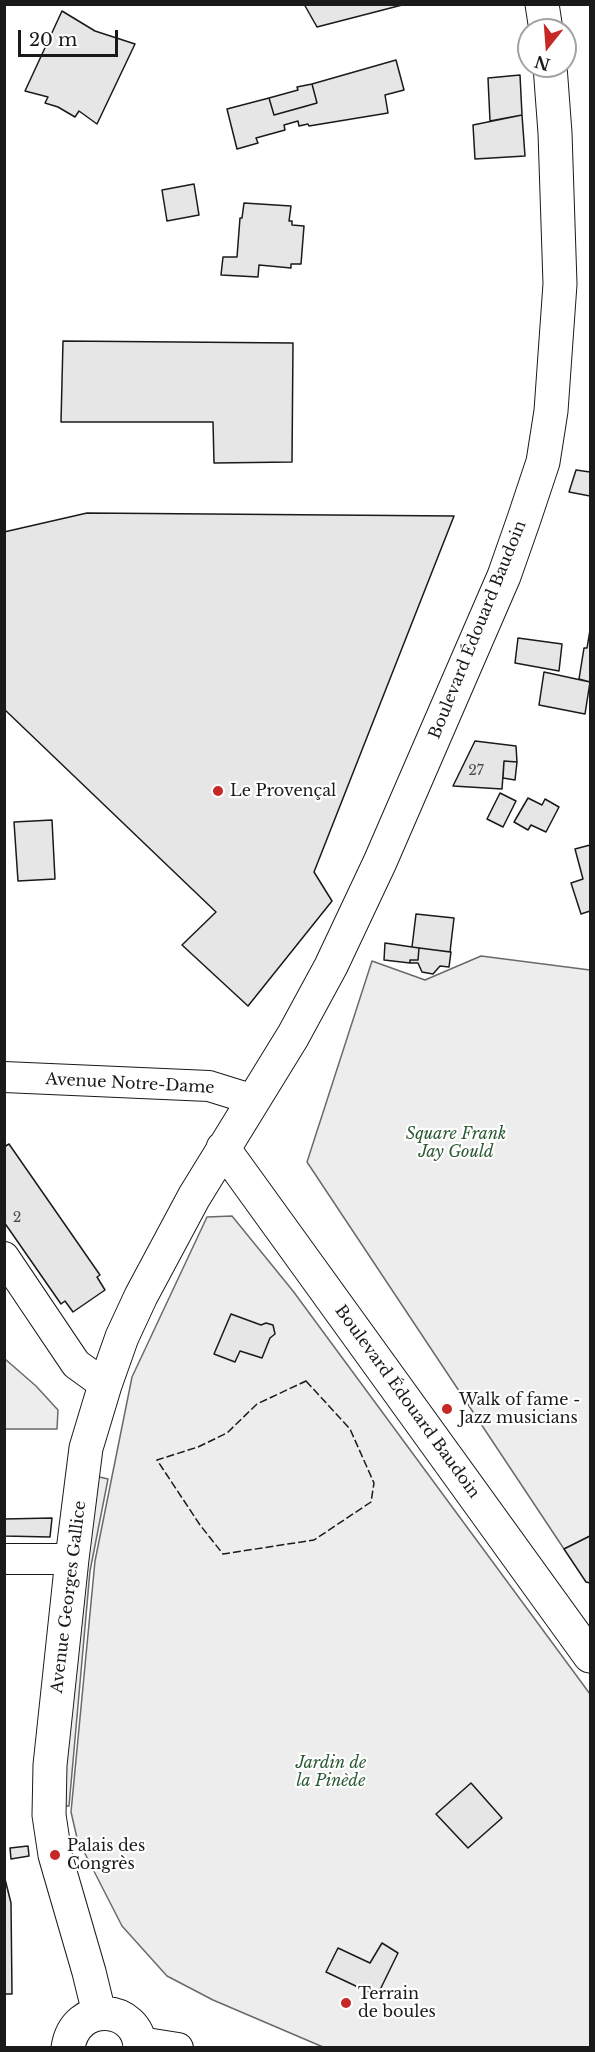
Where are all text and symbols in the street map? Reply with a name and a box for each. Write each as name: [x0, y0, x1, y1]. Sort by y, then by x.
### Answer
scale bar: [21, 18, 122, 56]
north arrow: [517, 18, 577, 78]
text: 20 m: [29, 29, 77, 51]
text: N: [532, 52, 552, 75]
street label: Boulevard Édouard Baudoin: [425, 518, 531, 742]
house number: 27: [468, 763, 484, 779]
place label: Le Provençal: [230, 781, 336, 801]
marker: Le Provençal: [211, 784, 225, 798]
street label: Avenue Notre-Dame: [45, 1070, 215, 1098]
park label: Square Frank Jay Gould: [406, 1124, 506, 1162]
house number: 2: [13, 1210, 21, 1226]
street label: Boulevard Édouard Baudoin: [331, 1302, 483, 1502]
place label: Walk of fame - Jazz musicians: [459, 1390, 580, 1428]
marker: Walk of fame - Jazz musicians: [440, 1402, 454, 1416]
street label: Avenue Georges Gallice: [48, 1500, 90, 1694]
park label: Jardin de la Pinède: [296, 1753, 366, 1791]
place label: Palais des Congrès: [67, 1836, 145, 1874]
marker: Palais des Congrès: [48, 1848, 62, 1862]
place label: Terrain de boules: [358, 1984, 436, 2022]
marker: Terrain de boules: [339, 1996, 353, 2010]

